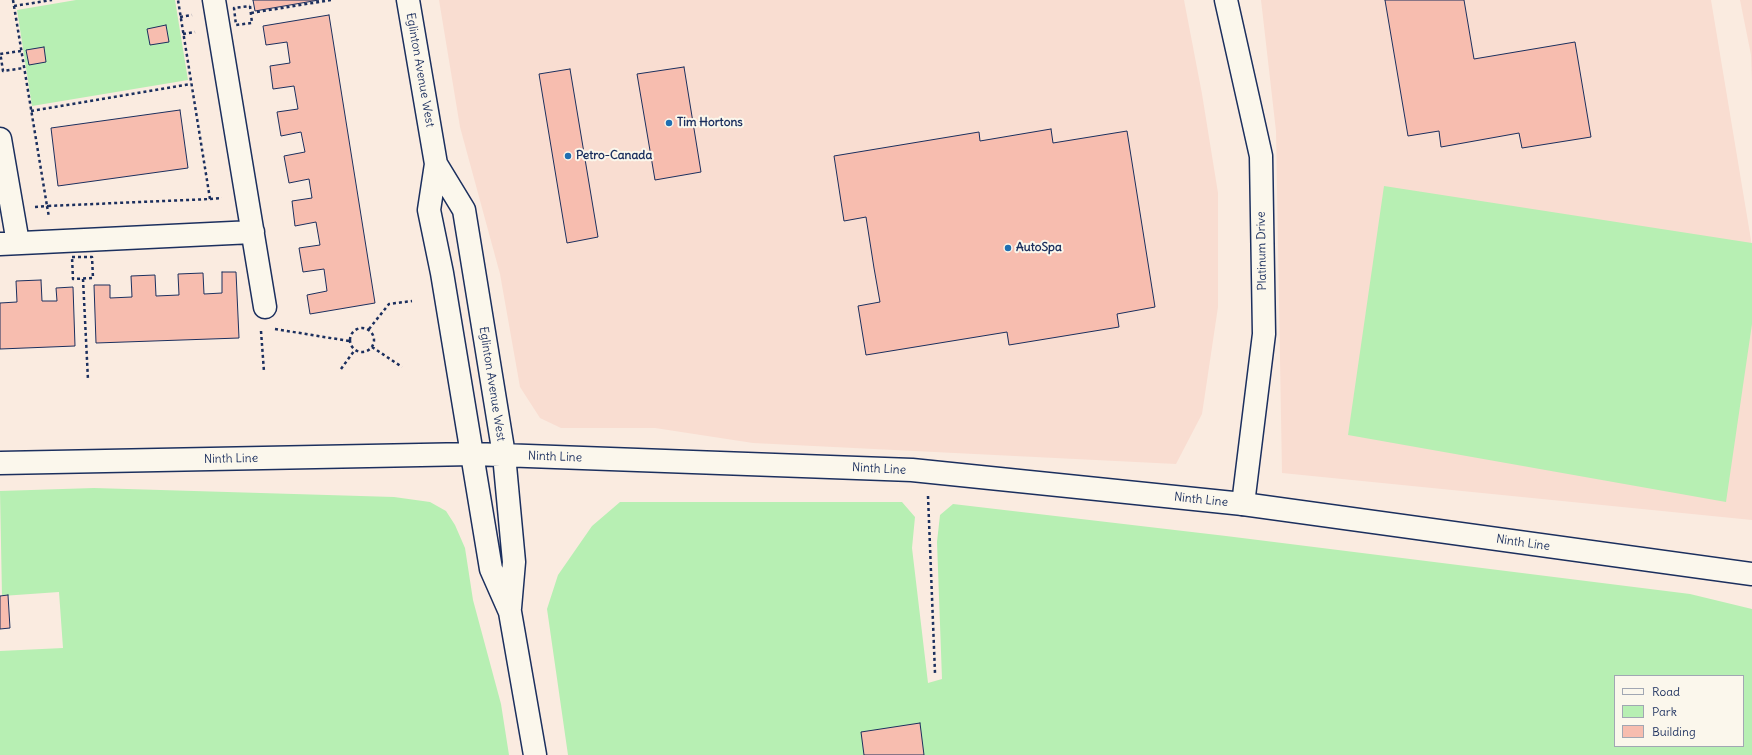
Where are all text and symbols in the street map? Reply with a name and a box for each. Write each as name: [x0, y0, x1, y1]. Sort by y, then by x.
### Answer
street label: Eglinton Avenue West: [403, 12, 437, 128]
place label: Tim Hortons: [677, 116, 743, 130]
marker: Tim Hortons: [664, 118, 674, 128]
place label: Petro-Canada: [576, 149, 652, 163]
marker: Petro-Canada: [563, 151, 573, 161]
street label: Platinum Drive: [1254, 211, 1270, 291]
place label: AutoSpa: [1016, 241, 1062, 255]
marker: AutoSpa: [1003, 243, 1013, 253]
street label: Eglinton Avenue West: [476, 326, 508, 442]
street label: Ninth Line: [528, 449, 582, 465]
street label: Ninth Line: [204, 451, 258, 467]
street label: Ninth Line: [852, 460, 906, 478]
street label: Ninth Line: [1173, 490, 1229, 510]
street label: Ninth Line: [1495, 532, 1551, 554]
legend: [1614, 675, 1744, 747]
text: Road: [1652, 684, 1680, 699]
text: Park: [1652, 704, 1677, 719]
text: Building: [1652, 724, 1696, 739]

